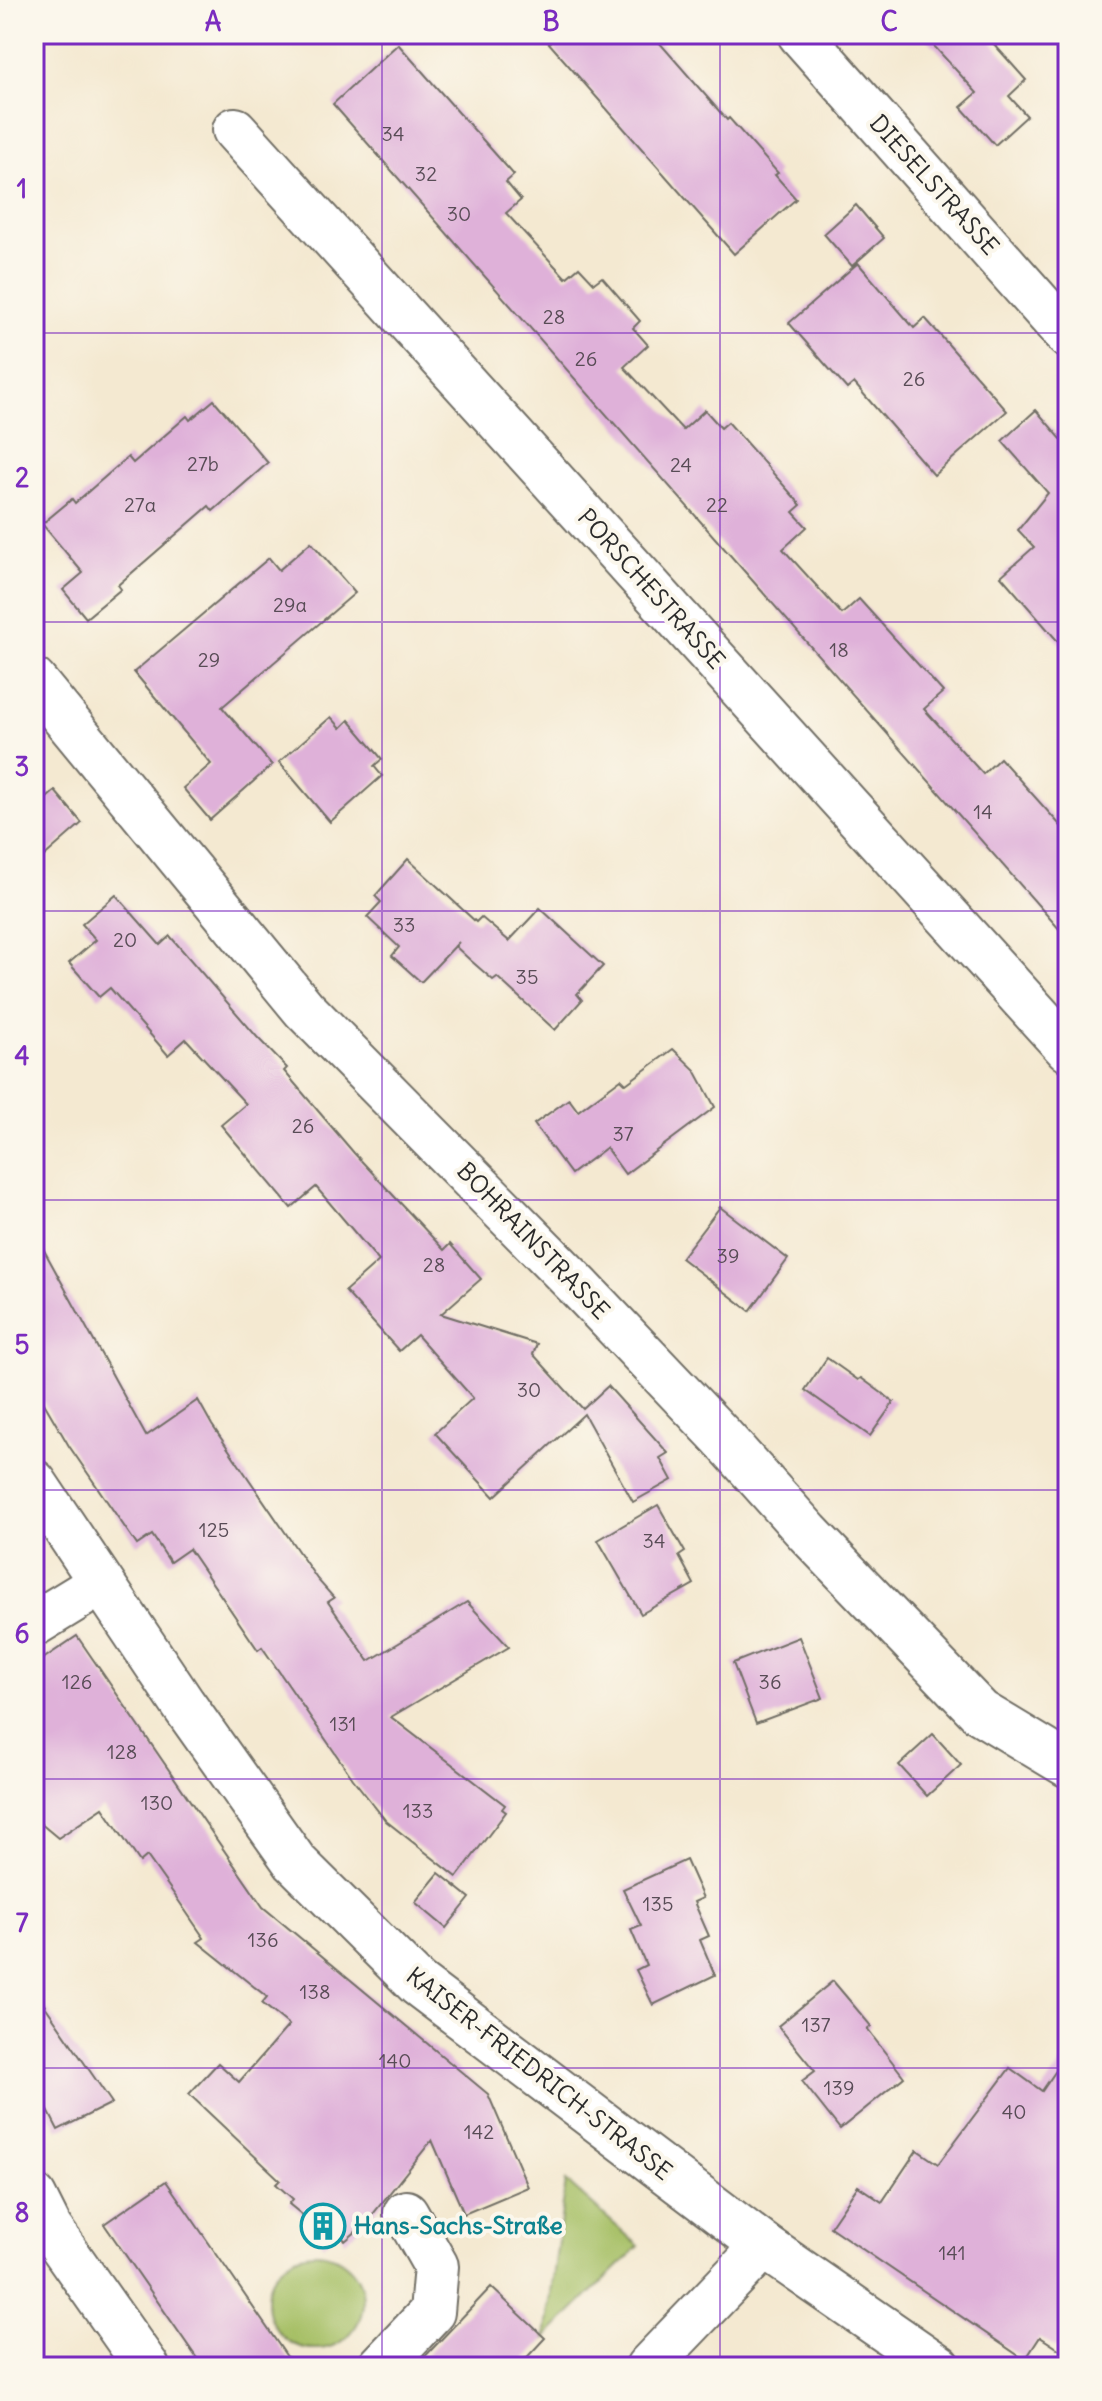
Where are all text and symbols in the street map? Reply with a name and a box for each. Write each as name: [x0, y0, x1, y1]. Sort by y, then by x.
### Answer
text: A: [205, 5, 222, 38]
text: B: [542, 5, 560, 38]
text: C: [880, 5, 898, 38]
street label: DIESELSTRASSE: [864, 108, 1006, 261]
house number: 34: [382, 121, 404, 146]
house number: 32: [415, 161, 437, 186]
text: 1: [17, 172, 27, 205]
house number: 30: [447, 201, 471, 226]
house number: 28: [543, 304, 565, 329]
house number: 26: [575, 346, 597, 371]
house number: 26: [903, 366, 925, 391]
house number: 27b: [187, 451, 219, 476]
house number: 24: [670, 452, 692, 477]
text: 2: [15, 461, 29, 494]
house number: 27a: [124, 492, 156, 517]
house number: 22: [706, 492, 728, 517]
street label: PORSCHESTRASSE: [572, 502, 732, 675]
house number: 29a: [273, 592, 307, 617]
house number: 18: [829, 637, 849, 662]
house number: 29: [198, 647, 220, 672]
text: 3: [15, 750, 29, 783]
house number: 14: [973, 799, 993, 824]
house number: 33: [393, 912, 415, 937]
house number: 20: [113, 927, 137, 952]
house number: 35: [516, 964, 538, 989]
text: 4: [14, 1039, 30, 1072]
house number: 26: [292, 1113, 314, 1138]
house number: 37: [612, 1121, 634, 1146]
street label: BOHRAINSTRASSE: [451, 1156, 616, 1325]
house number: 39: [717, 1243, 739, 1268]
house number: 28: [423, 1252, 445, 1277]
text: 5: [15, 1328, 30, 1361]
house number: 30: [517, 1377, 541, 1402]
house number: 125: [199, 1517, 229, 1542]
house number: 34: [643, 1528, 665, 1553]
text: 6: [14, 1617, 30, 1650]
house number: 126: [62, 1669, 92, 1694]
house number: 36: [759, 1669, 781, 1694]
house number: 131: [329, 1711, 357, 1736]
house number: 128: [107, 1739, 137, 1764]
house number: 130: [141, 1790, 173, 1815]
house number: 133: [403, 1798, 433, 1823]
house number: 135: [643, 1891, 673, 1916]
text: 7: [16, 1906, 29, 1939]
house number: 136: [248, 1927, 278, 1952]
street label: KAISER-FRIEDRICH-STRASSE: [401, 1960, 678, 2186]
house number: 138: [300, 1979, 330, 2004]
house number: 137: [801, 2012, 831, 2037]
house number: 140: [379, 2048, 411, 2073]
house number: 139: [824, 2075, 854, 2100]
house number: 40: [1002, 2099, 1026, 2124]
house number: 142: [464, 2119, 494, 2144]
text: 8: [15, 2196, 29, 2229]
building icon: Hans-Sachs-Straße: [299, 2202, 347, 2250]
place label: Hans-Sachs-Straße: [354, 2210, 563, 2240]
house number: 141: [938, 2240, 966, 2265]

